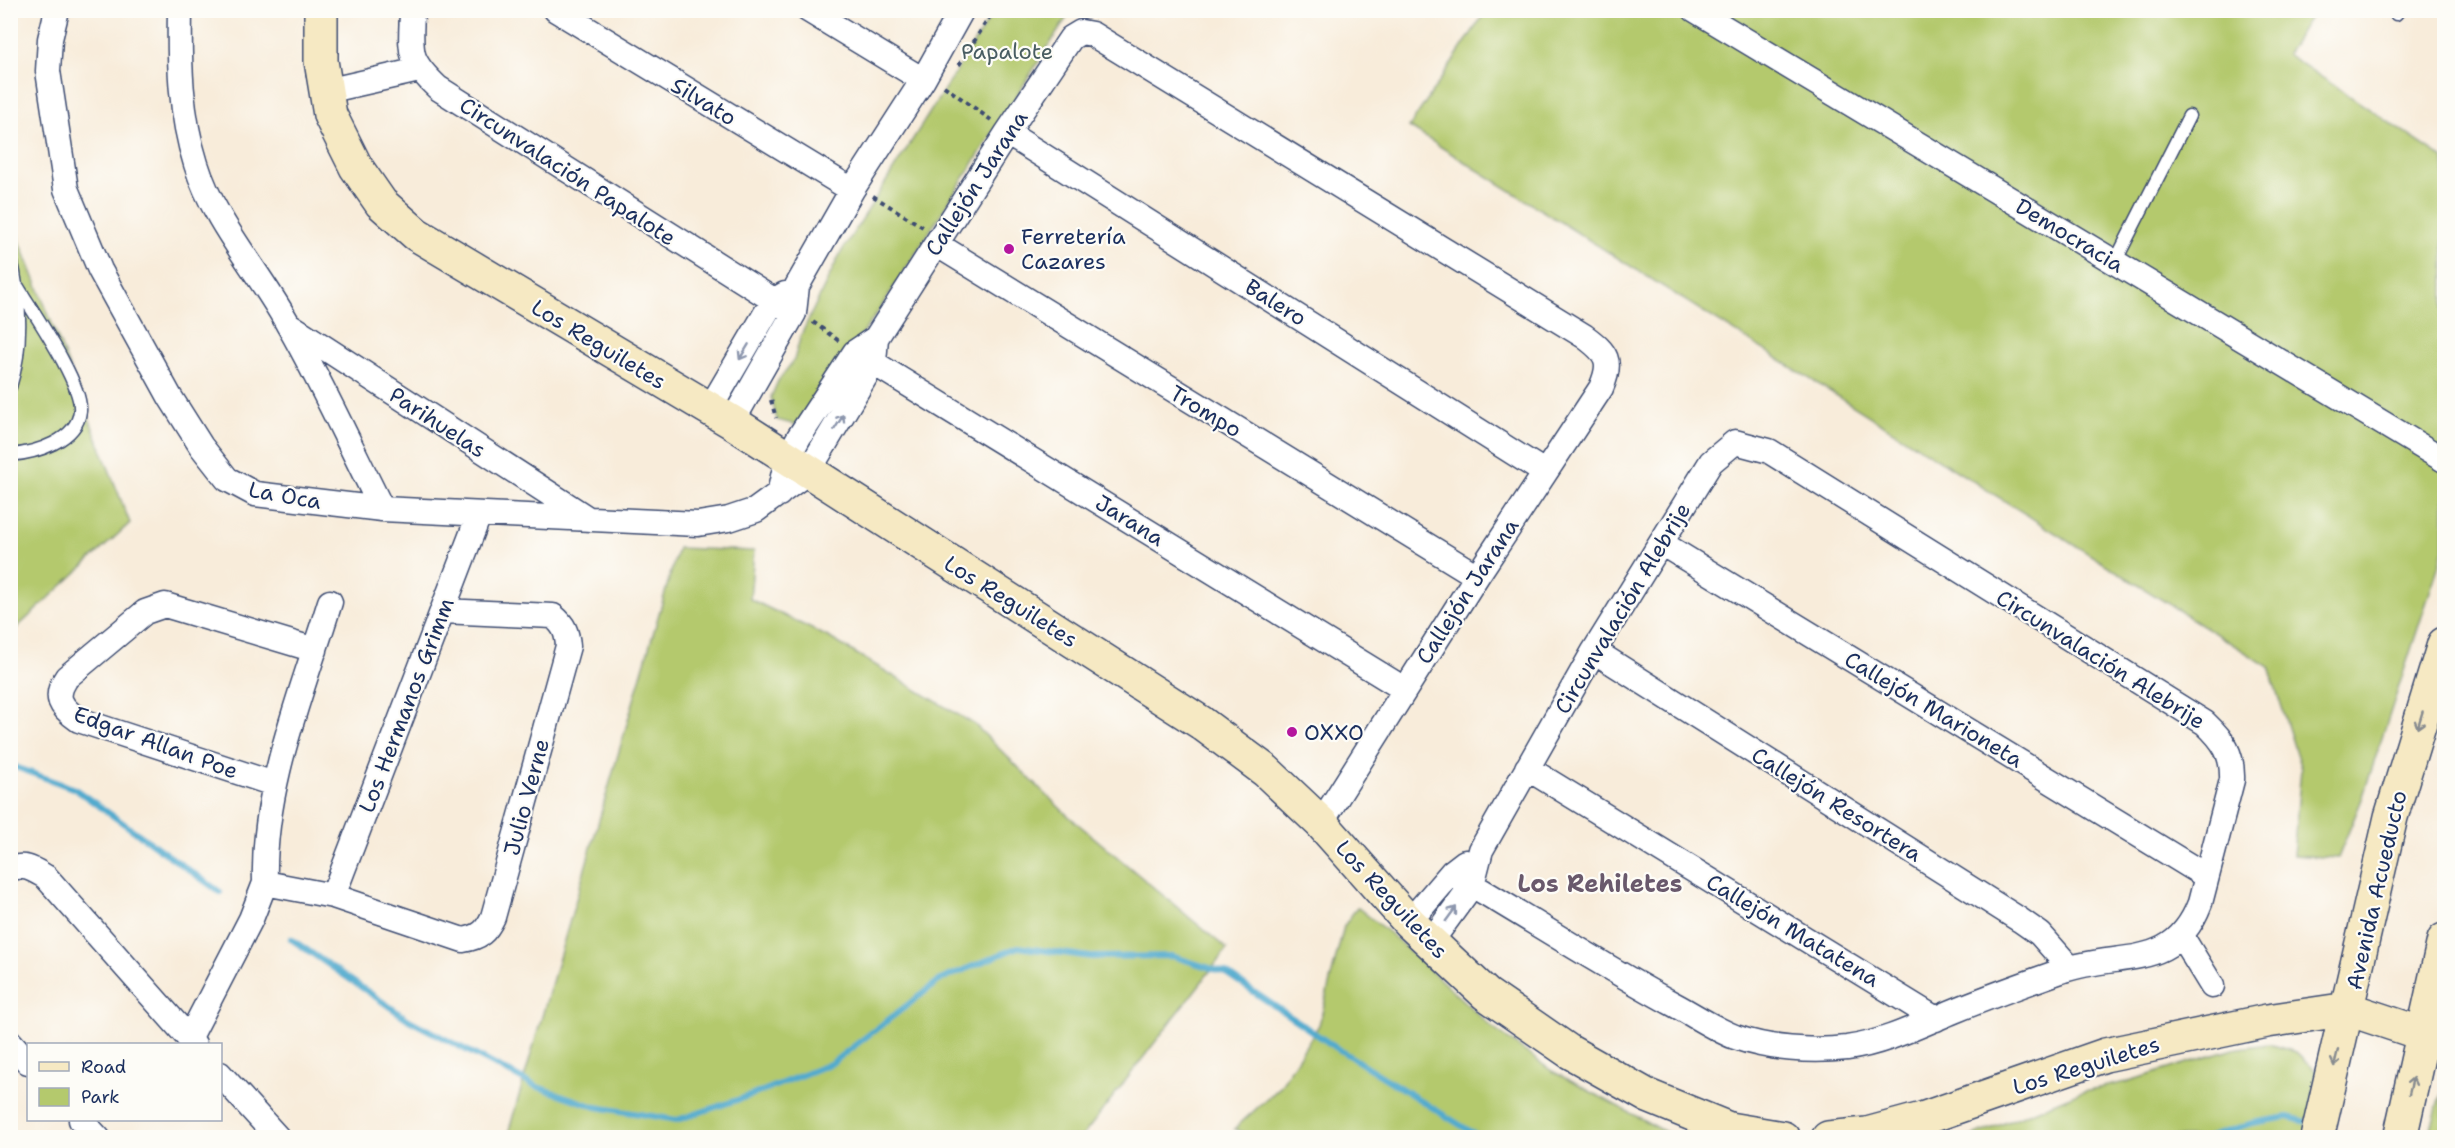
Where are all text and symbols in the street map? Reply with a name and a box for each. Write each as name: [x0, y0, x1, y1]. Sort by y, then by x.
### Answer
park label: Papalote: [961, 37, 1053, 66]
street label: Silvato: [666, 71, 742, 132]
street label: Circunvalación Papalote: [454, 91, 681, 252]
street label: Callejón Jarana: [919, 105, 1034, 262]
street label: Democracia: [2010, 192, 2130, 279]
place label: Ferretería Cazares: [1021, 222, 1126, 276]
marker: Ferretería Cazares: [1002, 242, 1016, 256]
street label: Balero: [1239, 272, 1312, 333]
street label: Los Reguiletes: [526, 293, 672, 396]
one-way arrow: [737, 343, 749, 360]
street label: Trompo: [1164, 379, 1247, 444]
street label: Parihuelas: [384, 380, 492, 464]
one-way arrow: [833, 414, 845, 431]
street label: La Oca: [246, 475, 324, 516]
street label: Jarana: [1090, 488, 1170, 553]
street label: Circunvalación Alebrije: [1548, 497, 1697, 719]
street label: Callejón Jarana: [1410, 513, 1525, 670]
street label: Los Reguiletes: [938, 549, 1083, 654]
street label: Circunvalación Alebrije: [1991, 583, 2211, 736]
street label: Los Hermanos Grimm: [352, 594, 461, 817]
street label: Callejón Marioneta: [1839, 645, 2029, 774]
street label: Edgar Allan Poe: [70, 699, 242, 786]
one-way arrow: [2414, 710, 2425, 729]
place label: OXXO: [1304, 718, 1364, 747]
marker: OXXO: [1285, 725, 1299, 739]
street label: Julio Verne: [497, 736, 556, 859]
street label: Callejón Resortera: [1746, 740, 1928, 869]
street label: Avenida Acueducto: [2339, 788, 2414, 993]
street label: Los Reguiletes: [1329, 834, 1454, 965]
street label: Callejón Matatena: [1701, 867, 1885, 994]
district label: Los Rehiletes: [1517, 868, 1683, 900]
one-way arrow: [1445, 907, 1457, 923]
street label: Los Reguiletes: [2009, 1029, 2163, 1102]
legend: [27, 1043, 222, 1121]
one-way arrow: [2329, 1048, 2341, 1067]
text: Road: [81, 1055, 126, 1079]
one-way arrow: [2406, 1077, 2418, 1096]
text: Park: [81, 1085, 120, 1109]

